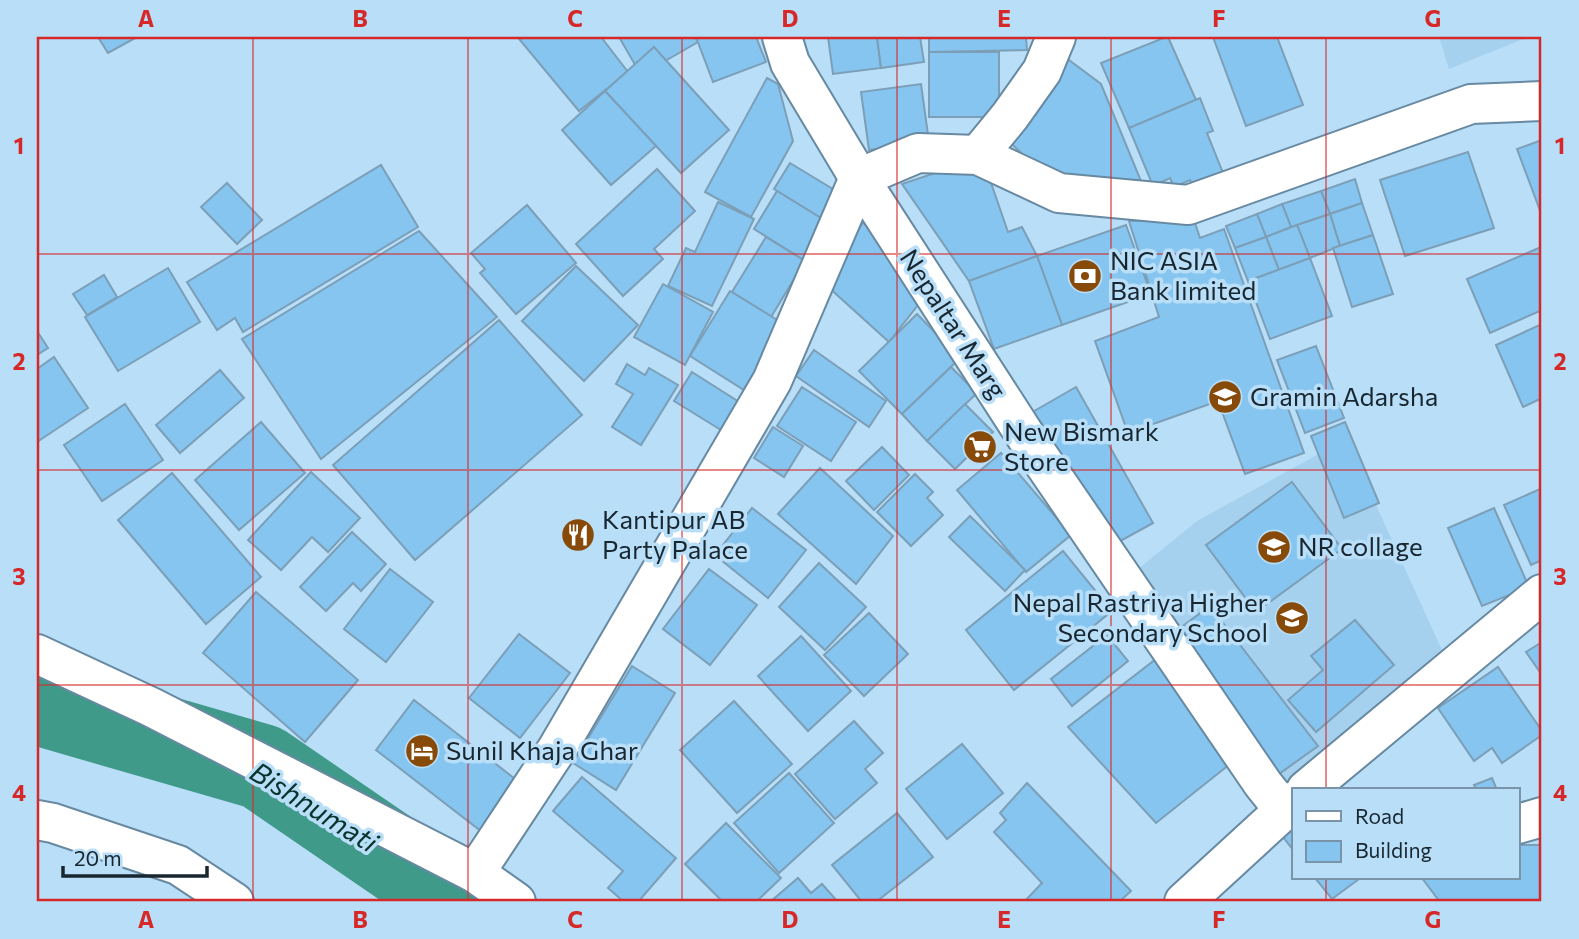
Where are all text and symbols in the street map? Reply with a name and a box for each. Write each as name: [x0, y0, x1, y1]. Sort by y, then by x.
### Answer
text: A: [138, 4, 155, 32]
text: B: [352, 4, 368, 32]
text: C: [567, 4, 583, 32]
text: D: [782, 4, 799, 32]
text: E: [997, 4, 1011, 32]
text: F: [1212, 4, 1226, 32]
text: G: [1425, 4, 1441, 32]
text: 1: [14, 131, 24, 159]
text: 1: [1555, 131, 1565, 159]
street label: Nepaltar Marg: [895, 243, 1014, 403]
place label: NIC ASIA Bank limited: [1110, 244, 1256, 305]
bank icon: NIC ASIA Bank limited: [1066, 257, 1104, 295]
text: 2: [12, 347, 26, 375]
text: 2: [1553, 347, 1567, 375]
school or university icon: Gramin Adarsha: [1206, 378, 1244, 416]
place label: Gramin Adarsha: [1250, 380, 1438, 411]
place label: New Bismark Store: [1004, 415, 1159, 476]
supermarket icon: New Bismark Store: [961, 428, 999, 466]
place label: Kantipur AB Party Palace: [602, 503, 748, 564]
restaurant icon: Kantipur AB Party Palace: [559, 516, 597, 554]
school or university icon: NR collage: [1255, 528, 1293, 566]
place label: NR collage: [1298, 530, 1423, 561]
text: 3: [12, 562, 26, 590]
text: 3: [1553, 562, 1567, 590]
place label: Nepal Rastriya Higher Secondary School: [1013, 586, 1268, 647]
school or university icon: Nepal Rastriya Higher Secondary School: [1273, 599, 1311, 637]
hotel icon: Sunil Khaja Ghar: [403, 732, 441, 770]
place label: Sunil Khaja Ghar: [446, 734, 638, 765]
water label: Bishnumati: [245, 754, 385, 859]
text: 4: [12, 778, 26, 806]
text: 4: [1553, 778, 1567, 806]
legend: [1292, 788, 1520, 880]
text: Road: [1355, 803, 1404, 828]
scale bar: [63, 834, 206, 878]
text: Building: [1355, 837, 1432, 862]
text: 20 m: [74, 845, 122, 870]
text: A: [138, 905, 155, 933]
text: B: [352, 905, 368, 933]
text: C: [567, 905, 583, 933]
text: D: [782, 905, 799, 933]
text: E: [997, 905, 1011, 933]
text: F: [1212, 905, 1226, 933]
text: G: [1425, 905, 1441, 933]

